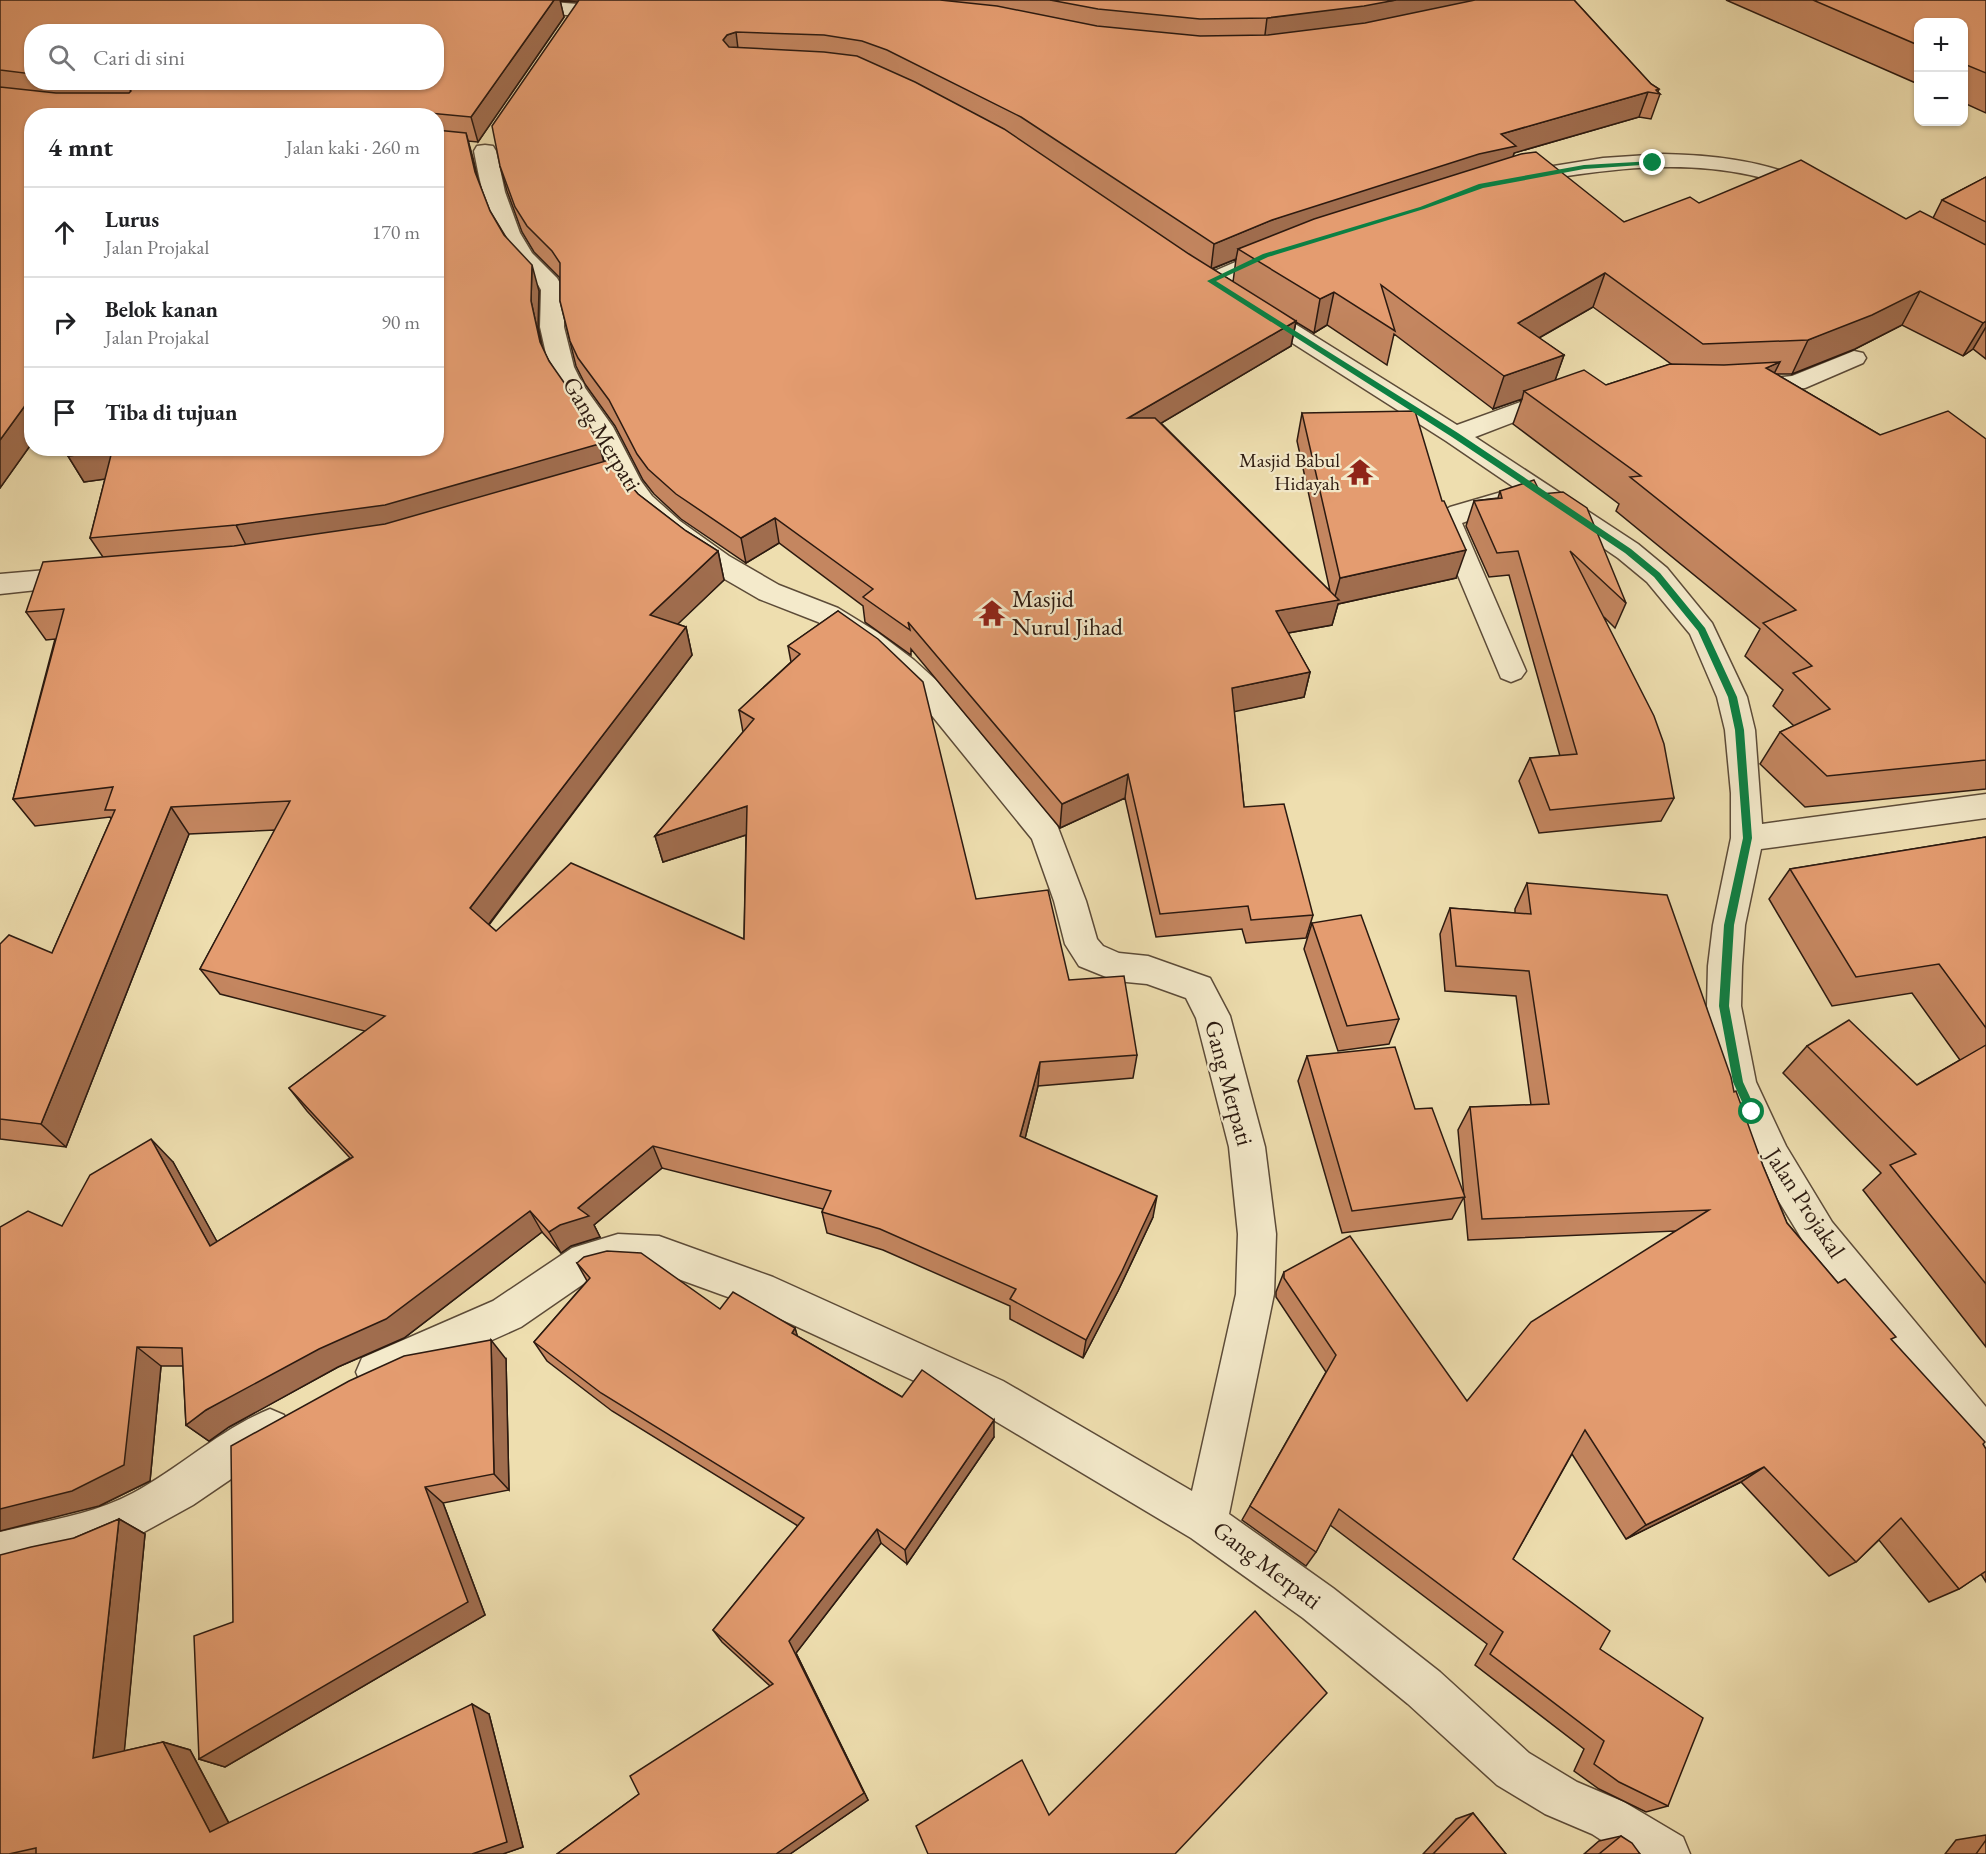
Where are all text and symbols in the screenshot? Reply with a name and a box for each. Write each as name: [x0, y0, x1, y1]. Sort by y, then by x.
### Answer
map controls: [1914, 18, 1968, 126]
button: +: [1914, 18, 1968, 72]
search box: [24, 24, 444, 90]
icon: search: [45, 41, 78, 74]
text: Cari di sini: [93, 43, 185, 72]
button: −: [1914, 72, 1968, 126]
text: 4 mnt: [48, 130, 113, 164]
text: Jalan kaki · 260 m: [286, 134, 420, 160]
route end: [1639, 149, 1665, 175]
text: Lurus: [105, 205, 159, 234]
icon: ahead: [48, 216, 81, 249]
text: 170 m: [372, 219, 420, 245]
text: Jalan Projakal: [105, 234, 209, 260]
text: Belok kanan: [105, 295, 218, 324]
icon: right: [48, 306, 81, 339]
text: 90 m: [381, 309, 420, 335]
text: Jalan Projakal: [105, 324, 209, 350]
street label: Gang Merpati: [556, 371, 649, 497]
icon: arrive: [48, 396, 81, 429]
text: Tiba di tujuan: [105, 398, 237, 427]
place label: Masjid Babul Hidayah: [1239, 447, 1340, 496]
temple icon: Masjid Babul Hidayah: [1345, 457, 1375, 487]
place label: Masjid Nurul Jihad: [1012, 583, 1124, 642]
temple icon: Masjid Nurul Jihad: [977, 598, 1007, 628]
street label: Gang Merpati: [1198, 1017, 1261, 1149]
route start: [1738, 1098, 1764, 1124]
street label: Jalan Projakal: [1757, 1140, 1853, 1264]
street label: Gang Merpati: [1207, 1514, 1328, 1616]

